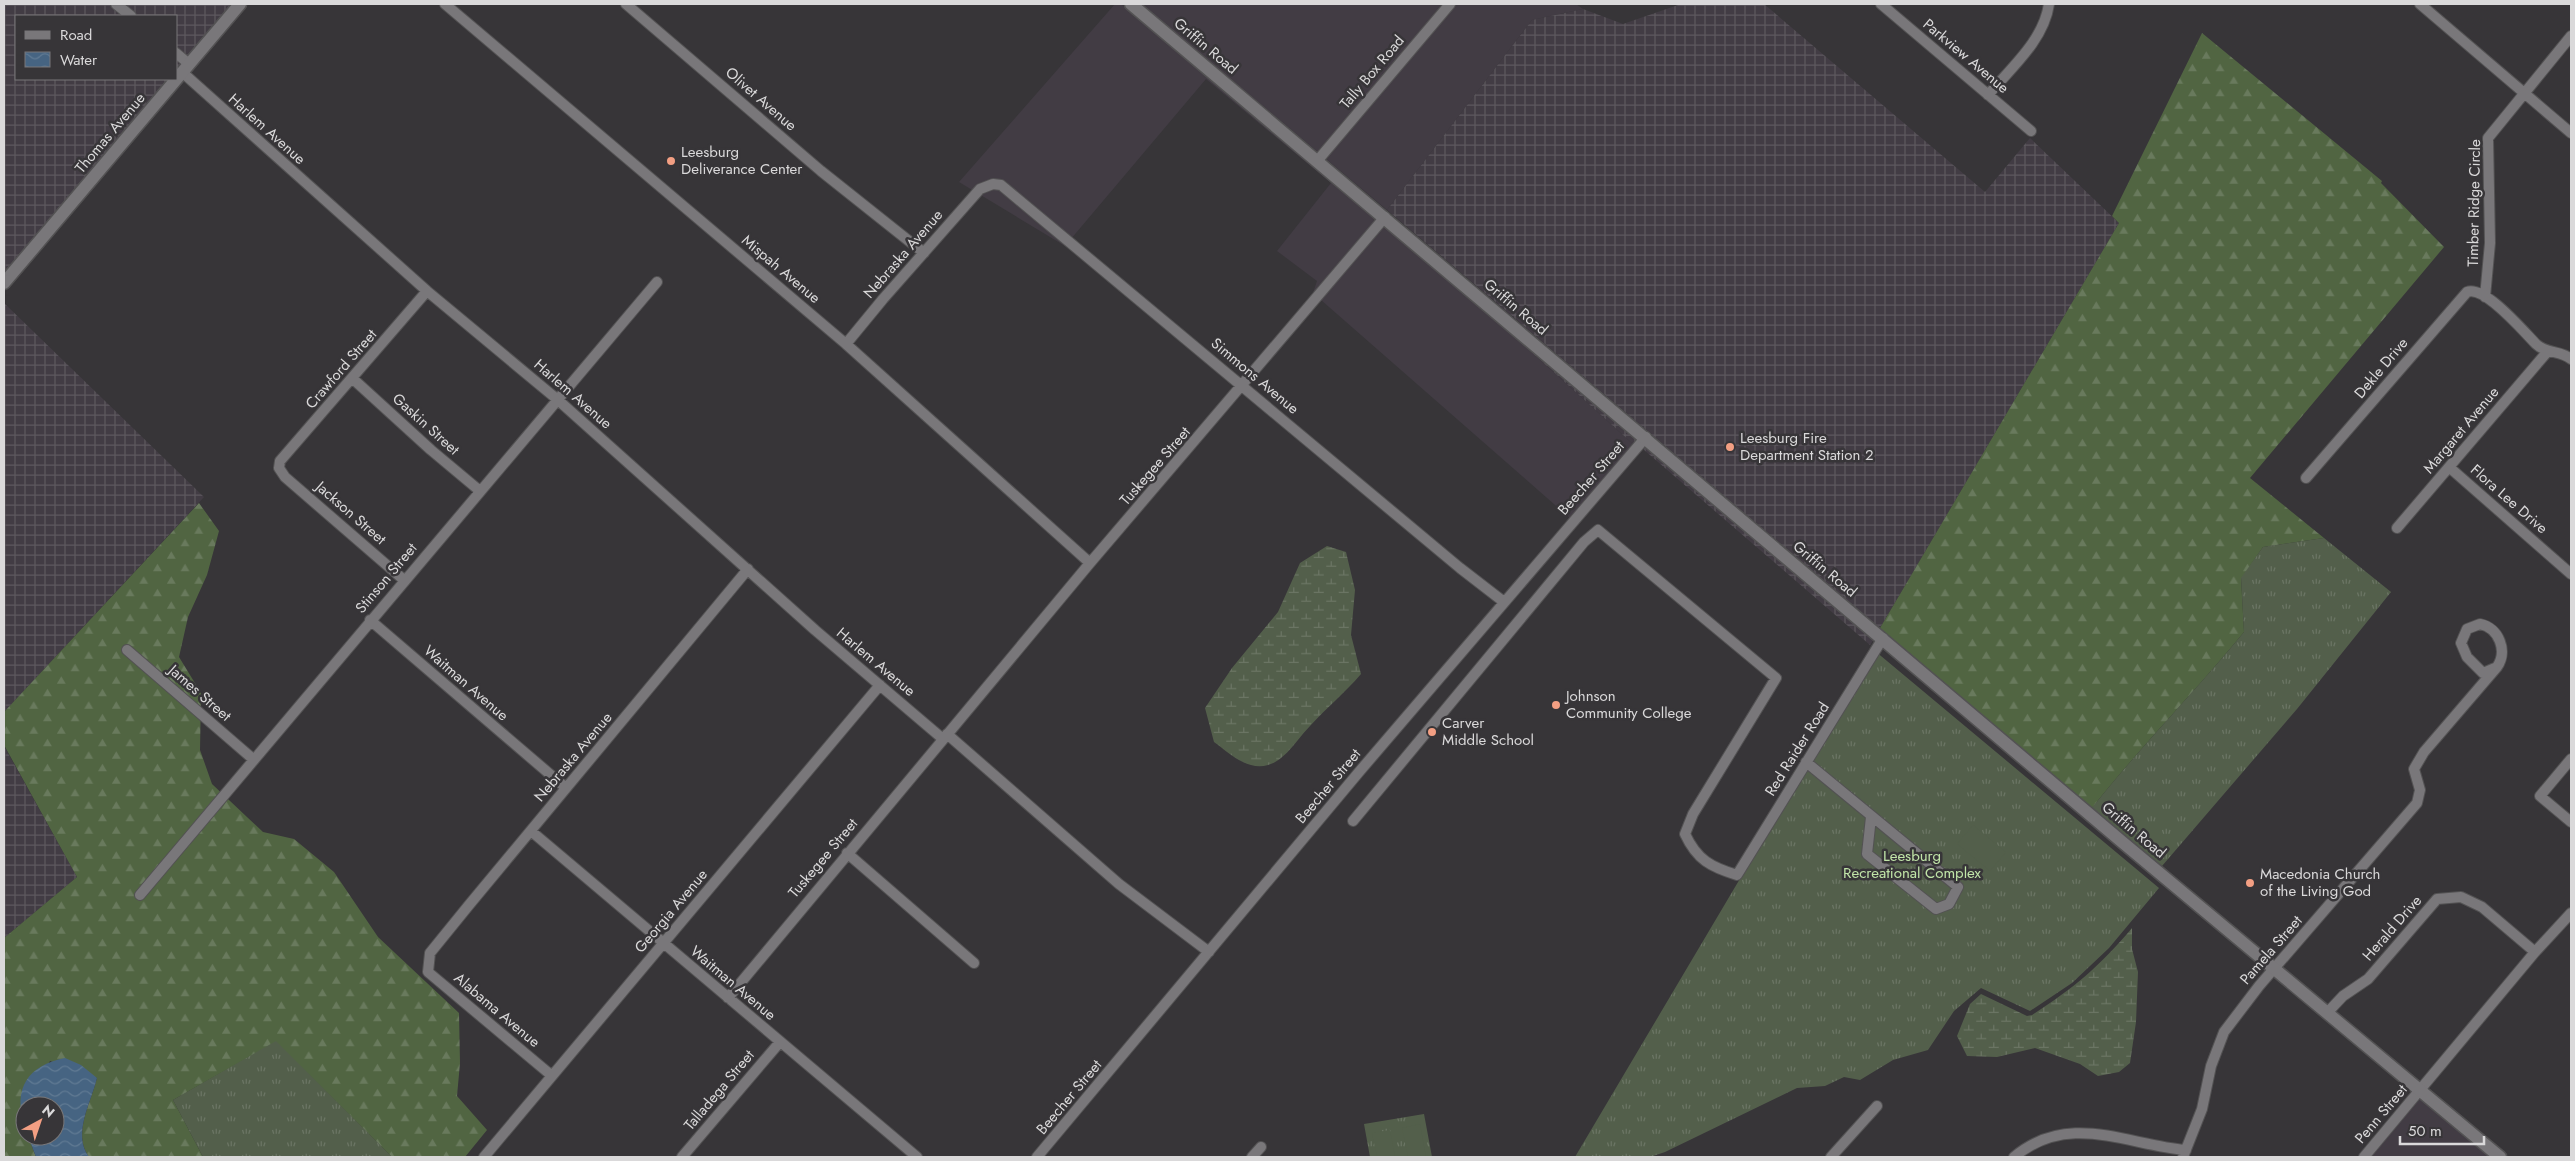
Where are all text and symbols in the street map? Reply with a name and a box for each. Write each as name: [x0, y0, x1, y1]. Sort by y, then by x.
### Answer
street label: Griffin Road: [1169, 13, 1243, 79]
street label: Parkview Avenue: [1918, 13, 2014, 99]
legend: [15, 15, 178, 80]
text: Road: [60, 24, 92, 46]
street label: Tally Box Road: [1335, 30, 1409, 114]
text: Water: [60, 49, 98, 71]
street label: Olivet Avenue: [721, 62, 802, 136]
street label: Thomas Avenue: [70, 88, 150, 178]
street label: Harlem Avenue: [224, 88, 311, 170]
street label: Timber Ridge Circle: [2462, 139, 2486, 267]
place label: Leesburg Deliverance Center: [681, 141, 803, 180]
marker: Leesburg Deliverance Center: [665, 155, 677, 167]
street label: Nebraska Avenue: [858, 205, 948, 303]
street label: Mispah Avenue: [737, 229, 825, 309]
street label: Griffin Road: [1479, 274, 1553, 340]
street label: Crawford Street: [300, 324, 382, 414]
street label: Simmons Avenue: [1206, 333, 1304, 420]
street label: Dekle Drive: [2349, 333, 2413, 403]
street label: Harlem Avenue: [529, 354, 617, 434]
street label: Margaret Avenue: [2418, 382, 2504, 478]
street label: Gaskin Street: [388, 388, 465, 460]
street label: Tuskegee Street: [1115, 421, 1196, 510]
place label: Leesburg Fire Department Station 2: [1740, 427, 1873, 466]
street label: Beecher Street: [1553, 436, 1630, 520]
marker: Leesburg Fire Department Station 2: [1724, 441, 1736, 453]
street label: Flora Lee Drive: [2466, 459, 2553, 539]
street label: Jackson Street: [309, 475, 391, 550]
street label: Griffin Road: [1788, 536, 1862, 602]
street label: Stinson Street: [350, 538, 422, 618]
street label: Harlem Avenue: [832, 622, 921, 702]
street label: Waitman Avenue: [419, 640, 513, 726]
street label: James Street: [162, 658, 236, 727]
place label: Johnson Community College: [1564, 685, 1692, 724]
street label: Red Raider Road: [1759, 698, 1835, 800]
marker: Johnson Community College: [1550, 699, 1562, 711]
street label: Nebraska Avenue: [529, 707, 617, 807]
place label: Carver Middle School: [1442, 712, 1534, 751]
marker: Carver Middle School: [1426, 726, 1438, 738]
street label: Beecher Street: [1290, 743, 1366, 828]
street label: Griffin Road: [2097, 797, 2171, 863]
street label: Tuskegee Street: [783, 813, 863, 903]
park label: Leesburg Recreational Complex: [1843, 845, 1982, 884]
place label: Macedonia Church of the Living God: [2260, 863, 2380, 902]
street label: Georgia Avenue: [629, 864, 713, 958]
marker: Macedonia Church of the Living God: [2244, 877, 2256, 889]
street label: Herald Drive: [2357, 890, 2427, 966]
street label: Pamela Street: [2235, 910, 2308, 989]
street label: Waitman Avenue: [685, 940, 781, 1026]
street label: Alabama Avenue: [449, 967, 545, 1053]
street label: Talladega Street: [679, 1045, 760, 1135]
street label: Beecher Street: [1031, 1054, 1107, 1139]
street label: Penn Street: [2350, 1079, 2413, 1148]
north arrow: [15, 1096, 65, 1146]
text: N: [38, 1100, 59, 1122]
scale bar: [2400, 1114, 2484, 1146]
text: 50 m: [2408, 1120, 2442, 1142]

